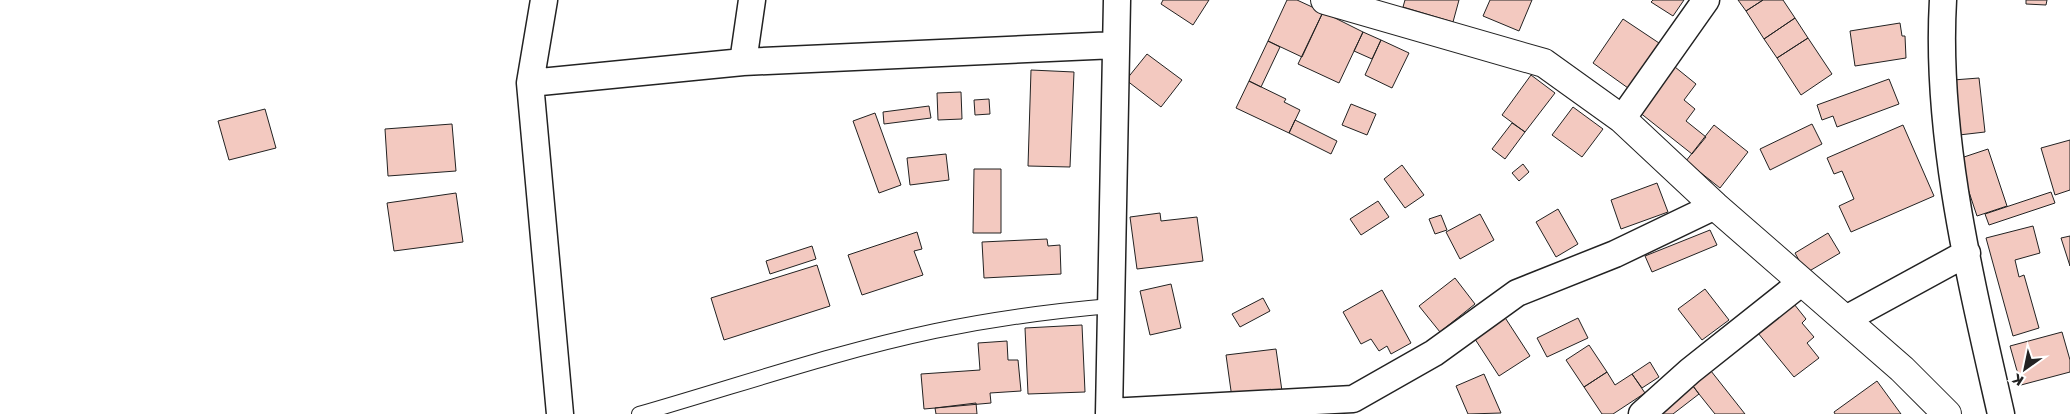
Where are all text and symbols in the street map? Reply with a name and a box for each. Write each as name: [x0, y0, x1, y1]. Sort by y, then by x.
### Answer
north arrow: [2000, 344, 2050, 394]
text: K: [2008, 369, 2027, 391]

